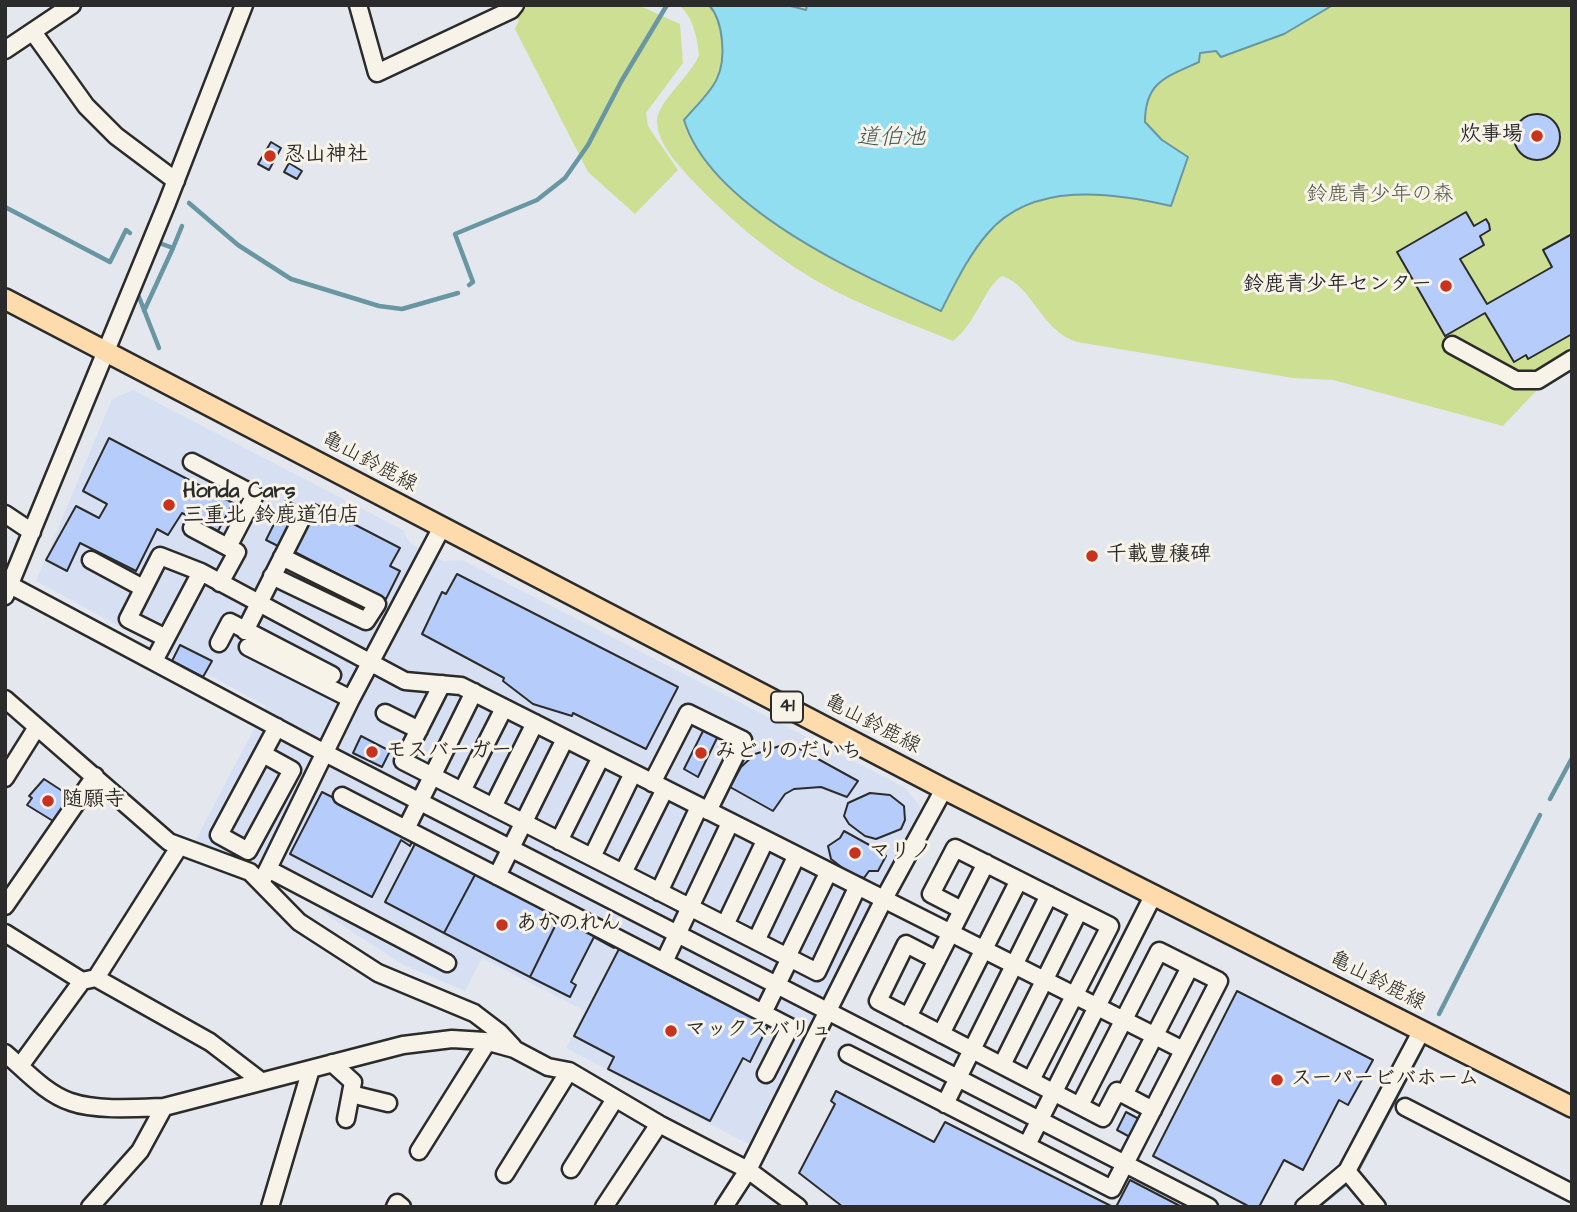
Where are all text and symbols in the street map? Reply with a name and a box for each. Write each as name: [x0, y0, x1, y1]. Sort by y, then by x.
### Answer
place label: 炊事場: [1460, 123, 1523, 149]
water label: 道伯池: [857, 125, 925, 153]
marker: 炊事場: [1529, 128, 1545, 144]
place label: 忍山神社: [284, 143, 368, 169]
marker: 忍山神社: [262, 148, 278, 164]
park label: 鈴鹿青少年の森: [1307, 183, 1453, 209]
place label: 鈴鹿青少年センター: [1243, 273, 1432, 299]
marker: 鈴鹿青少年センター: [1438, 278, 1454, 294]
street label: 亀山鈴鹿線: [317, 427, 421, 499]
place label: Honda Cars 三重北 鈴鹿道伯店: [183, 480, 359, 530]
marker: Honda Cars 三重北 鈴鹿道伯店: [161, 497, 177, 513]
place label: 千載豊穣碑: [1106, 543, 1211, 569]
marker: 千載豊穣碑: [1084, 548, 1100, 564]
street label: 亀山鈴鹿線: [820, 690, 924, 760]
road number: 41: [771, 692, 803, 722]
place label: モスバーガー: [386, 739, 512, 765]
place label: みどりのだいち: [715, 740, 862, 766]
marker: モスバーガー: [364, 744, 380, 760]
marker: みどりのだいち: [693, 745, 709, 761]
place label: 随願寺: [62, 788, 125, 814]
marker: 随願寺: [40, 793, 56, 809]
place label: マリノ: [869, 840, 932, 866]
marker: マリノ: [847, 845, 863, 861]
place label: あかのれん: [516, 912, 621, 938]
marker: あかのれん: [494, 917, 510, 933]
street label: 亀山鈴鹿線: [1325, 947, 1429, 1017]
place label: マックスバリュ: [685, 1018, 832, 1044]
marker: マックスバリュ: [663, 1023, 679, 1039]
place label: スーパービバホーム: [1291, 1067, 1479, 1093]
marker: スーパービバホーム: [1269, 1072, 1285, 1088]

